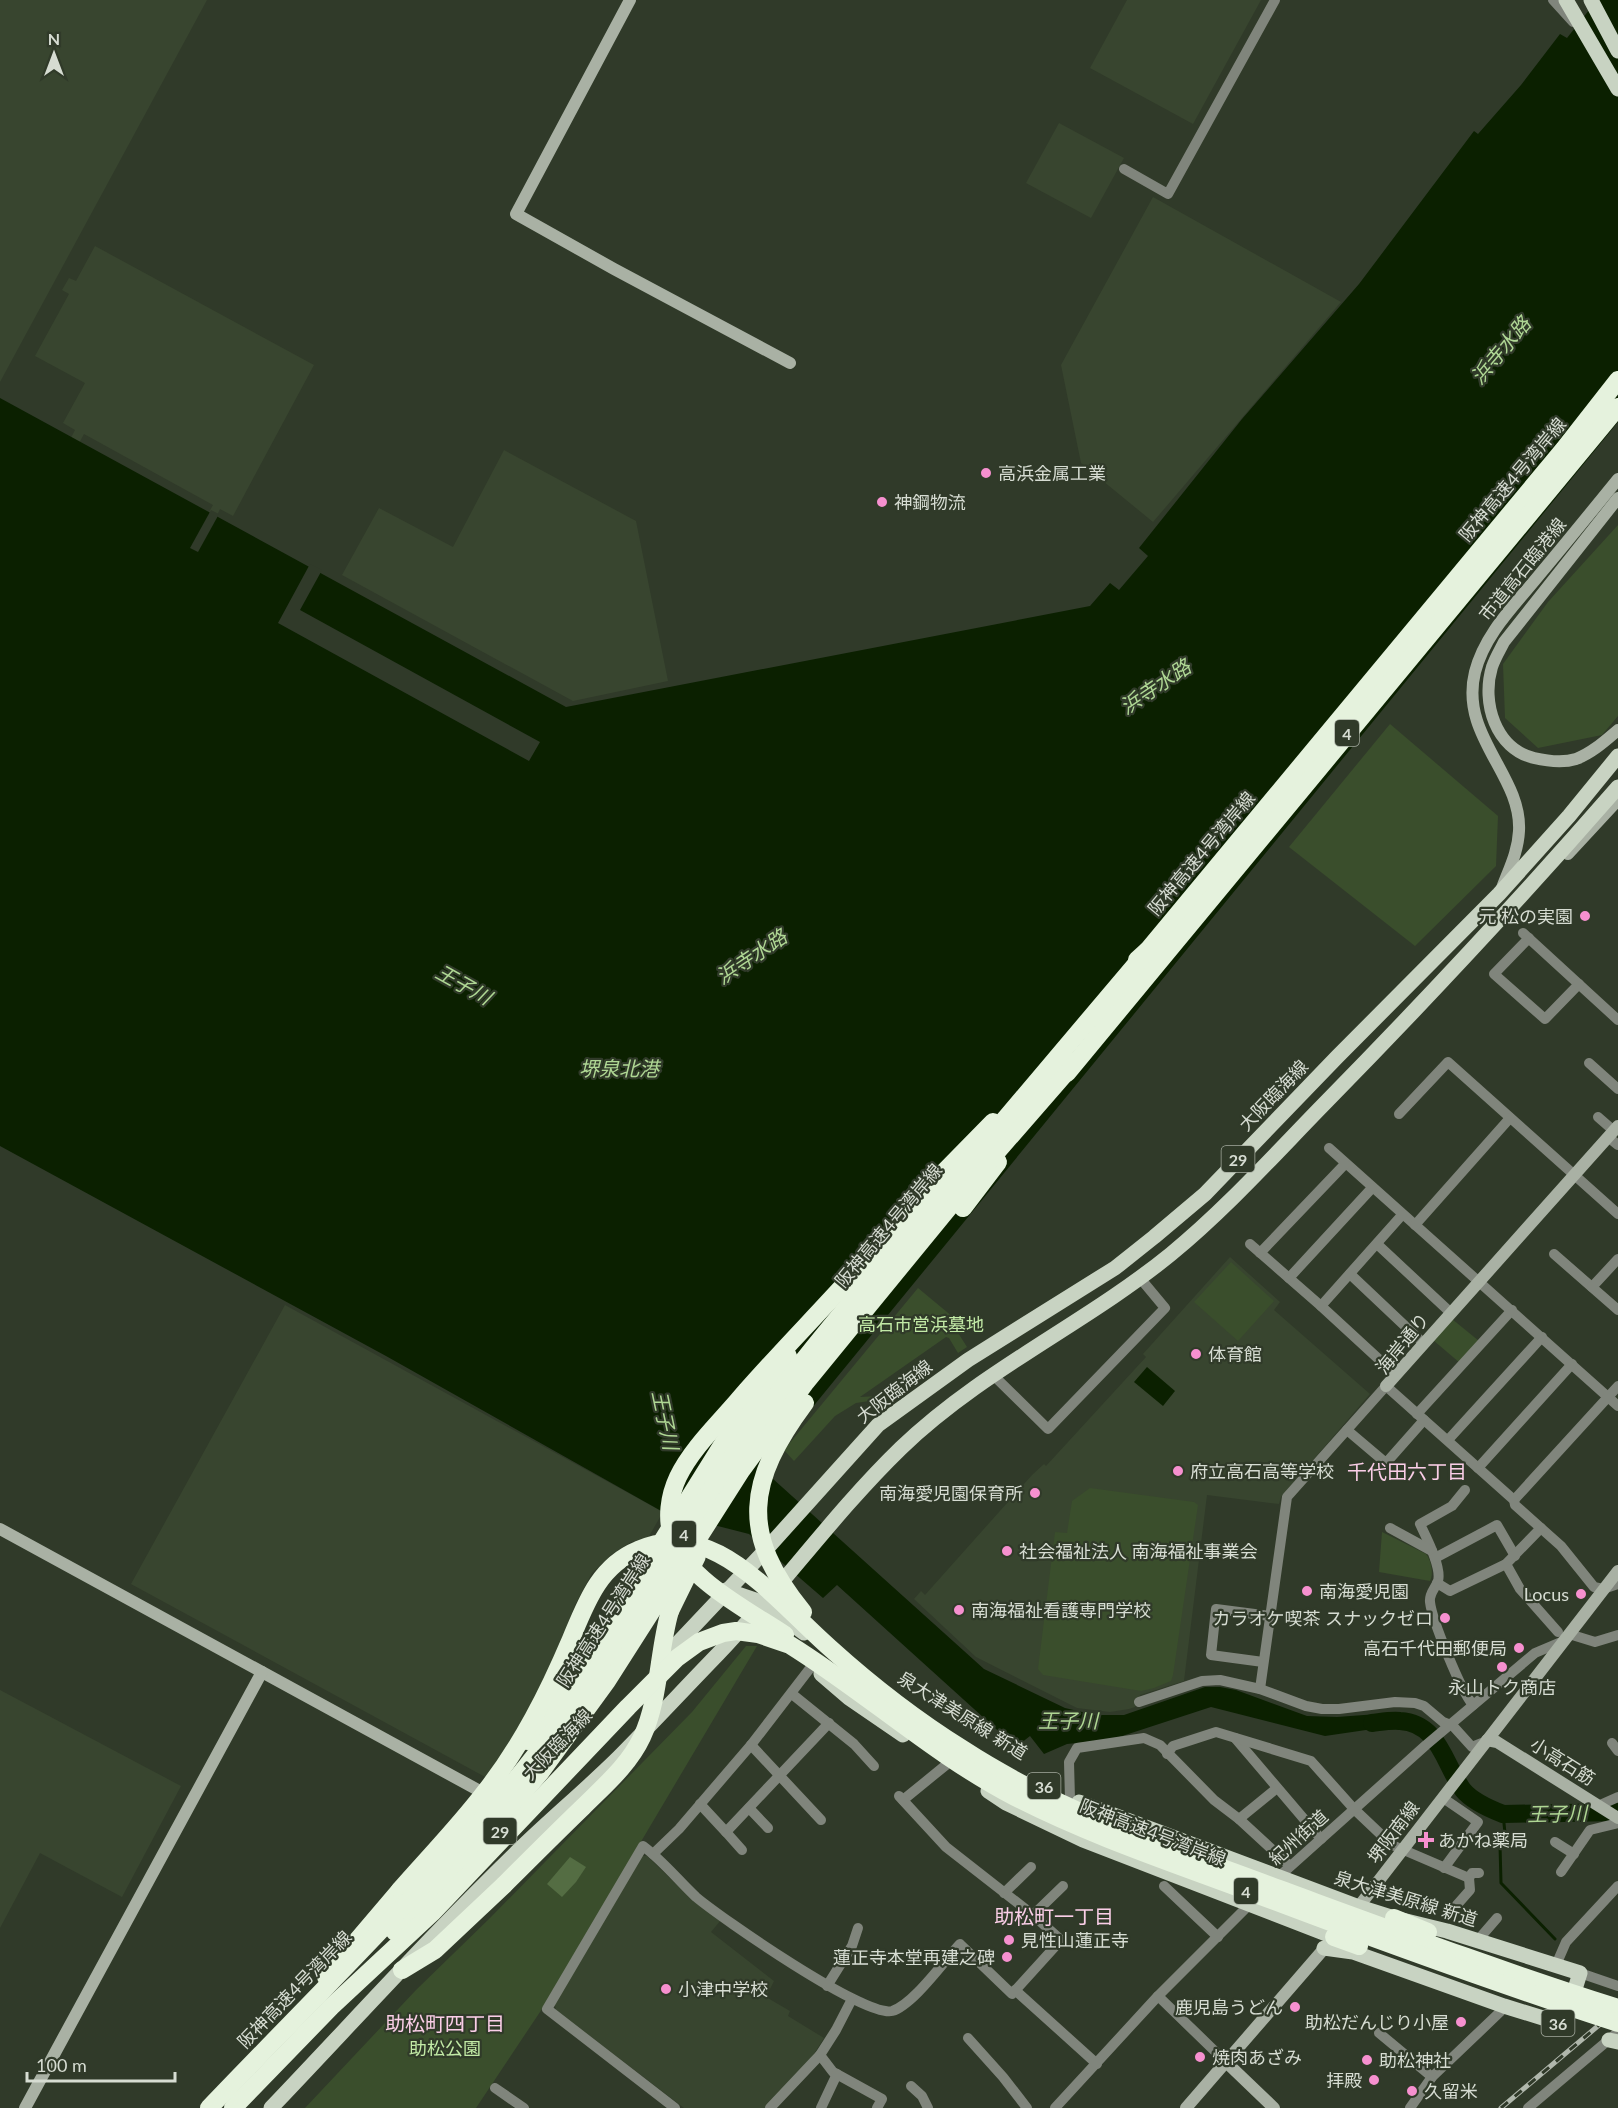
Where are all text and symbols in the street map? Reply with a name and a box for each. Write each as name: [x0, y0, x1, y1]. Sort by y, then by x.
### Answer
north arrow: [24, 24, 84, 84]
text: N: [48, 29, 60, 48]
water label: 浜寺水路: [1465, 310, 1536, 388]
street label: 阪神高速4号湾岸線: [1454, 413, 1570, 545]
place label: 高浜金属工業: [998, 462, 1106, 484]
marker: 高浜金属工業: [979, 466, 993, 480]
place label: 神鋼物流: [894, 491, 966, 513]
marker: 神鋼物流: [875, 495, 889, 509]
street label: 市道高石臨港線: [1474, 513, 1570, 625]
water label: 浜寺水路: [1115, 653, 1197, 718]
road number: 4: [1335, 720, 1359, 746]
street label: 阪神高速4号湾岸線: [1143, 787, 1259, 919]
place label: 元 松の実園: [1478, 905, 1573, 927]
marker: 元 松の実園: [1578, 909, 1592, 923]
water label: 浜寺水路: [711, 923, 793, 988]
water label: 王子川: [432, 959, 498, 1010]
street label: 大阪臨海線: [1234, 1055, 1312, 1135]
water label: 堺泉北港: [579, 1056, 662, 1080]
road number: 29: [1222, 1146, 1254, 1172]
street label: 阪神高速4号湾岸線: [830, 1159, 946, 1291]
street label: 海岸通り: [1371, 1308, 1433, 1378]
park label: 高石市営浜墓地: [858, 1313, 984, 1335]
place label: 体育館: [1208, 1343, 1262, 1365]
marker: 体育館: [1189, 1347, 1203, 1361]
street label: 大阪臨海線: [852, 1355, 936, 1427]
water label: 王子川: [648, 1388, 684, 1454]
district label: 千代田六丁目: [1347, 1459, 1467, 1483]
place label: 府立高石高等学校: [1190, 1460, 1334, 1482]
marker: 府立高石高等学校: [1171, 1464, 1185, 1478]
place label: 南海愛児園保育所: [879, 1482, 1023, 1504]
marker: 南海愛児園保育所: [1028, 1486, 1042, 1500]
road number: 4: [672, 1521, 696, 1547]
place label: 社会福祉法人 南海福祉事業会: [1019, 1540, 1258, 1562]
marker: 社会福祉法人 南海福祉事業会: [1000, 1544, 1014, 1558]
street label: 阪神高速4号湾岸線: [552, 1549, 654, 1691]
place label: 南海愛児園: [1319, 1580, 1409, 1602]
place label: Locus: [1524, 1583, 1569, 1605]
marker: 南海愛児園: [1300, 1584, 1314, 1598]
marker: Locus: [1574, 1587, 1588, 1601]
place label: 南海福祉看護専門学校: [971, 1599, 1151, 1621]
marker: 南海福祉看護専門学校: [952, 1603, 966, 1617]
place label: カラオケ喫茶 スナックゼロ: [1212, 1607, 1433, 1629]
marker: カラオケ喫茶 スナックゼロ: [1438, 1611, 1452, 1625]
place label: 高石千代田郵便局: [1363, 1637, 1507, 1659]
marker: 高石千代田郵便局: [1512, 1641, 1526, 1655]
marker: 永山トク商店: [1495, 1660, 1509, 1674]
street label: 泉大津美原線 新道: [894, 1666, 1032, 1764]
place label: 永山トク商店: [1448, 1676, 1556, 1698]
street label: 大阪臨海線: [518, 1704, 596, 1784]
water label: 王子川: [1038, 1708, 1100, 1732]
street label: 小高石筋: [1527, 1733, 1599, 1789]
road number: 36: [1028, 1773, 1060, 1799]
street label: 阪神高速4号湾岸線: [1077, 1794, 1229, 1870]
street label: 堺阪南線: [1363, 1797, 1423, 1867]
water label: 王子川: [1527, 1800, 1589, 1826]
street label: 紀州街道: [1264, 1805, 1332, 1869]
road number: 29: [484, 1818, 516, 1844]
place label: あかね薬局: [1438, 1829, 1528, 1851]
marker: あかね薬局: [1419, 1833, 1433, 1847]
street label: 泉大津美原線 新道: [1332, 1866, 1480, 1930]
road number: 4: [1234, 1878, 1258, 1904]
district label: 助松町一丁目: [994, 1904, 1114, 1928]
street label: 阪神高速4号湾岸線: [232, 1926, 356, 2052]
place label: 見性山蓮正寺: [1021, 1929, 1129, 1951]
marker: 見性山蓮正寺: [1002, 1933, 1016, 1947]
place label: 蓮正寺本堂再建之碑: [833, 1946, 995, 1968]
marker: 蓮正寺本堂再建之碑: [1000, 1950, 1014, 1964]
place label: 小津中学校: [678, 1978, 768, 2000]
marker: 小津中学校: [659, 1982, 673, 1996]
place label: 鹿児島うどん: [1175, 1996, 1283, 2018]
marker: 鹿児島うどん: [1288, 2000, 1302, 2014]
road number: 36: [1542, 2010, 1574, 2036]
district label: 助松町四丁目: [385, 2011, 505, 2035]
place label: 助松だんじり小屋: [1305, 2011, 1449, 2033]
marker: 助松だんじり小屋: [1454, 2015, 1468, 2029]
park label: 助松公園: [409, 2037, 481, 2059]
scale bar: [27, 2045, 176, 2083]
place label: 焼肉あざみ: [1212, 2046, 1302, 2068]
place label: 助松神社: [1379, 2049, 1451, 2071]
marker: 焼肉あざみ: [1193, 2050, 1207, 2064]
marker: 助松神社: [1360, 2053, 1374, 2067]
text: 100 m: [36, 2054, 87, 2076]
place label: 拝殿: [1326, 2069, 1362, 2091]
marker: 拝殿: [1367, 2073, 1381, 2087]
place label: 久留米: [1424, 2080, 1478, 2102]
marker: 久留米: [1405, 2084, 1419, 2098]

